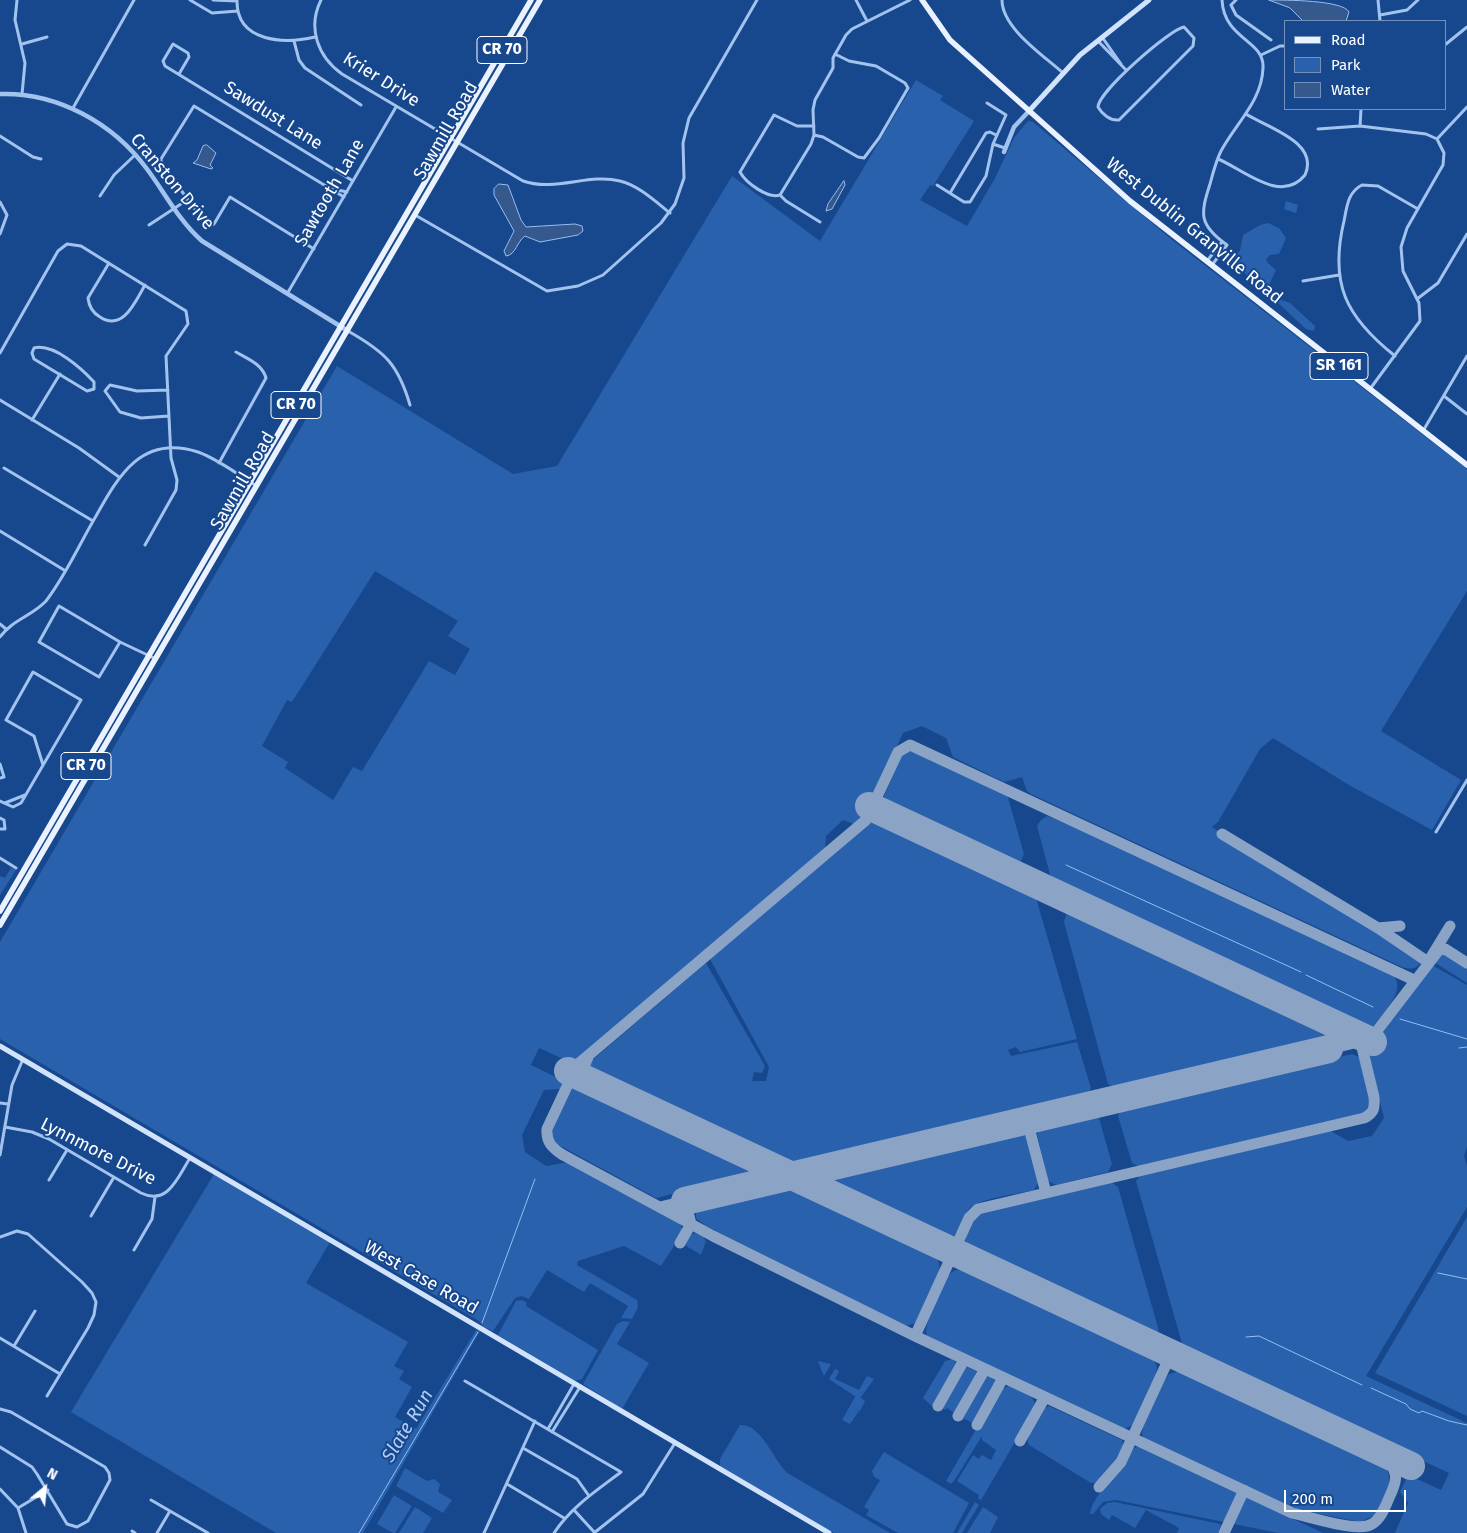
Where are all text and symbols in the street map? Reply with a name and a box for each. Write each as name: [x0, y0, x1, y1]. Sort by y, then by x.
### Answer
legend: [1284, 20, 1447, 110]
text: Road: [1331, 31, 1366, 49]
road number: CR 70: [477, 36, 527, 64]
street label: Krier Drive: [339, 48, 423, 112]
text: Park: [1331, 56, 1361, 74]
street label: Sawdust Lane: [220, 77, 326, 155]
street label: Sawmill Road: [409, 78, 483, 184]
text: Water: [1331, 81, 1370, 99]
street label: Cranston Drive: [125, 129, 219, 235]
street label: Sawtooth Lane: [291, 135, 369, 251]
street label: West Dublin Granville Road: [1101, 153, 1287, 309]
road number: SR 161: [1310, 352, 1368, 380]
road number: CR 70: [271, 392, 321, 418]
street label: Sawmill Road: [206, 428, 280, 534]
road number: CR 70: [61, 752, 111, 779]
street label: Lynnmore Drive: [37, 1114, 159, 1190]
street label: West Case Road: [360, 1237, 482, 1319]
water label: Slate Run: [377, 1385, 439, 1467]
north arrow: [20, 1463, 70, 1513]
text: N: [44, 1465, 60, 1484]
scale bar: [1287, 1480, 1410, 1512]
text: 200 m: [1292, 1490, 1333, 1508]

